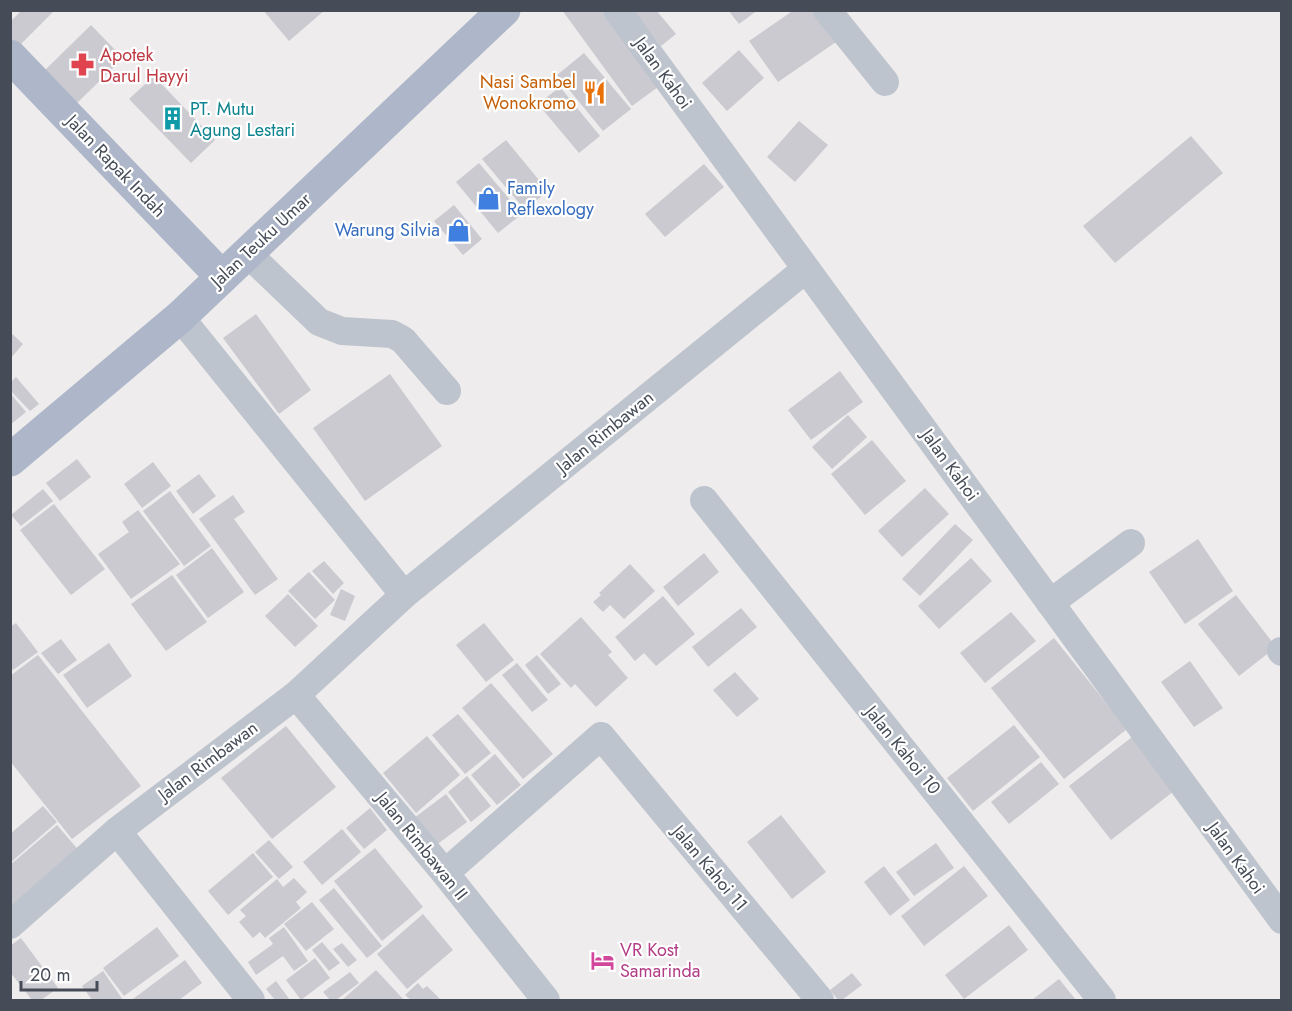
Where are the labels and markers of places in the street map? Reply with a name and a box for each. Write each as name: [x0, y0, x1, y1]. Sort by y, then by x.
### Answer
place label: Apotek Darul Hayyi: [100, 42, 189, 89]
pharmacy icon: Apotek Darul Hayyi: [69, 52, 95, 78]
place label: Nasi Sambel Wonokromo: [480, 69, 576, 116]
restaurant icon: Nasi Sambel Wonokromo: [581, 79, 607, 105]
place label: PT. Mutu Agung Lestari: [190, 96, 295, 143]
building icon: PT. Mutu Agung Lestari: [159, 106, 185, 132]
place label: Family Reflexology: [507, 175, 594, 222]
shop icon: Family Reflexology: [476, 185, 502, 211]
place label: Warung Silvia: [335, 217, 440, 243]
shop icon: Warung Silvia: [445, 217, 471, 243]
place label: VR Kost Samarinda: [620, 937, 700, 984]
hotel icon: VR Kost Samarinda: [589, 947, 615, 973]

